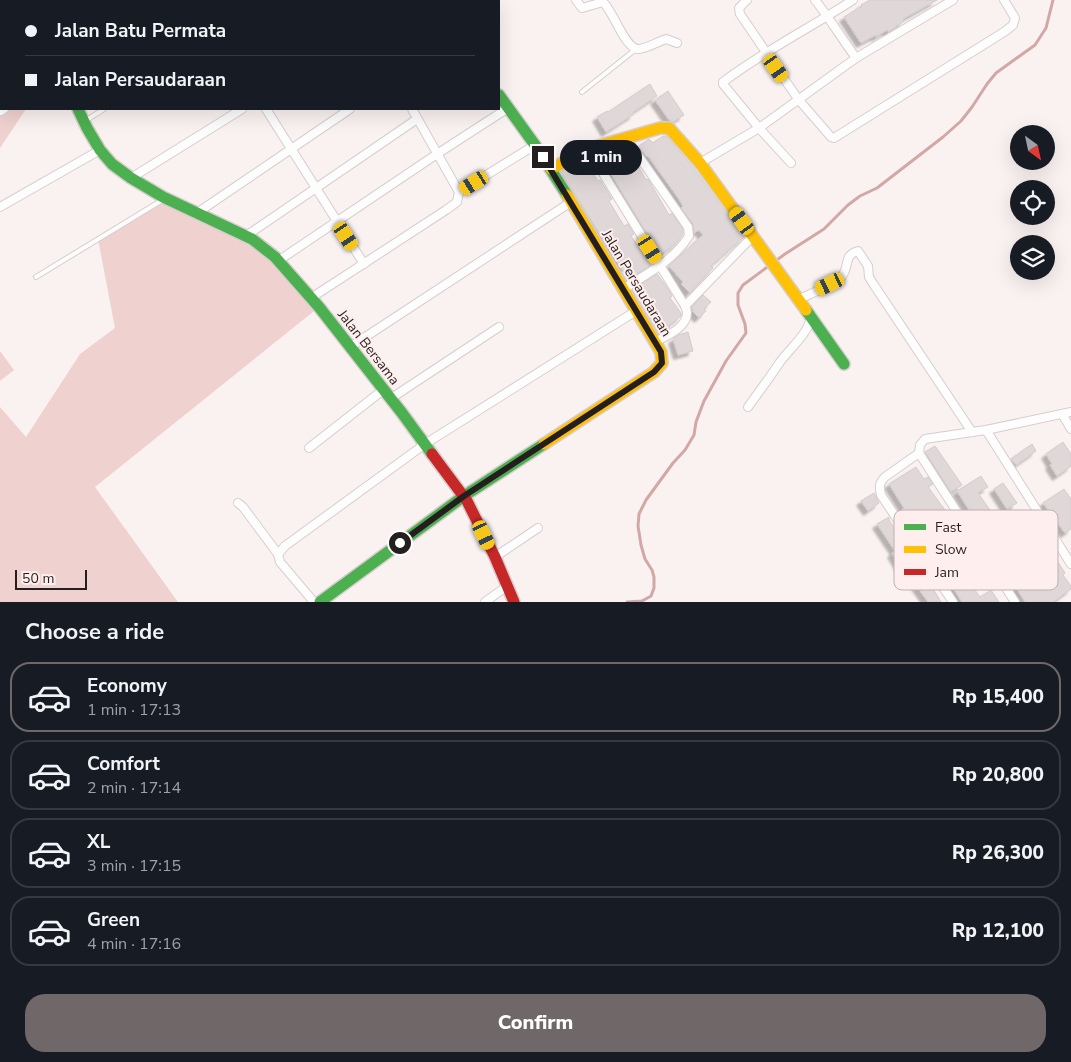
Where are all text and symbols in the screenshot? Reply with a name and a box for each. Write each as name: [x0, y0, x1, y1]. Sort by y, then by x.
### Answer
text: Jalan Batu Permata: [55, 18, 226, 44]
car: [761, 51, 790, 85]
text: Jalan Persaudaraan: [55, 67, 226, 93]
north arrow: [1010, 125, 1055, 170]
map controls: [1010, 125, 1055, 280]
callout: 1 min: [560, 140, 643, 174]
route end: [532, 146, 554, 168]
text: 1 min: [580, 146, 622, 168]
car: [457, 169, 490, 197]
button: locate: [1010, 180, 1055, 225]
car: [727, 204, 756, 238]
car: [331, 219, 360, 253]
street label: Jalan Persaudaraan: [597, 226, 676, 340]
car: [635, 232, 664, 266]
button: layers: [1010, 235, 1055, 280]
car: [813, 271, 846, 297]
street label: Jalan Bersama: [333, 305, 404, 389]
legend: [894, 510, 1058, 590]
car: [470, 518, 497, 552]
text: Fast: [935, 518, 961, 537]
route start: [389, 532, 411, 554]
text: Slow: [935, 540, 967, 559]
text: Jam: [934, 563, 959, 582]
scale bar: [15, 567, 88, 590]
text: 50 m: [22, 569, 54, 588]
text: Choose a ride: [25, 617, 164, 647]
text: Economy: [87, 673, 167, 699]
icon: car: [27, 675, 72, 720]
text: Rp 15,400: [952, 684, 1044, 710]
text: 1 min · 17:13: [87, 699, 181, 721]
text: Comfort: [87, 751, 160, 777]
icon: car: [27, 753, 72, 798]
text: Rp 20,800: [952, 762, 1044, 788]
text: 2 min · 17:14: [87, 777, 181, 799]
text: XL: [87, 829, 110, 855]
icon: car: [27, 831, 72, 876]
text: Rp 26,300: [952, 840, 1044, 866]
text: 3 min · 17:15: [87, 855, 181, 877]
text: Green: [87, 907, 140, 933]
icon: car: [27, 909, 72, 954]
text: Rp 12,100: [952, 918, 1044, 944]
text: 4 min · 17:16: [87, 933, 181, 955]
button: Confirm: [25, 994, 1046, 1052]

